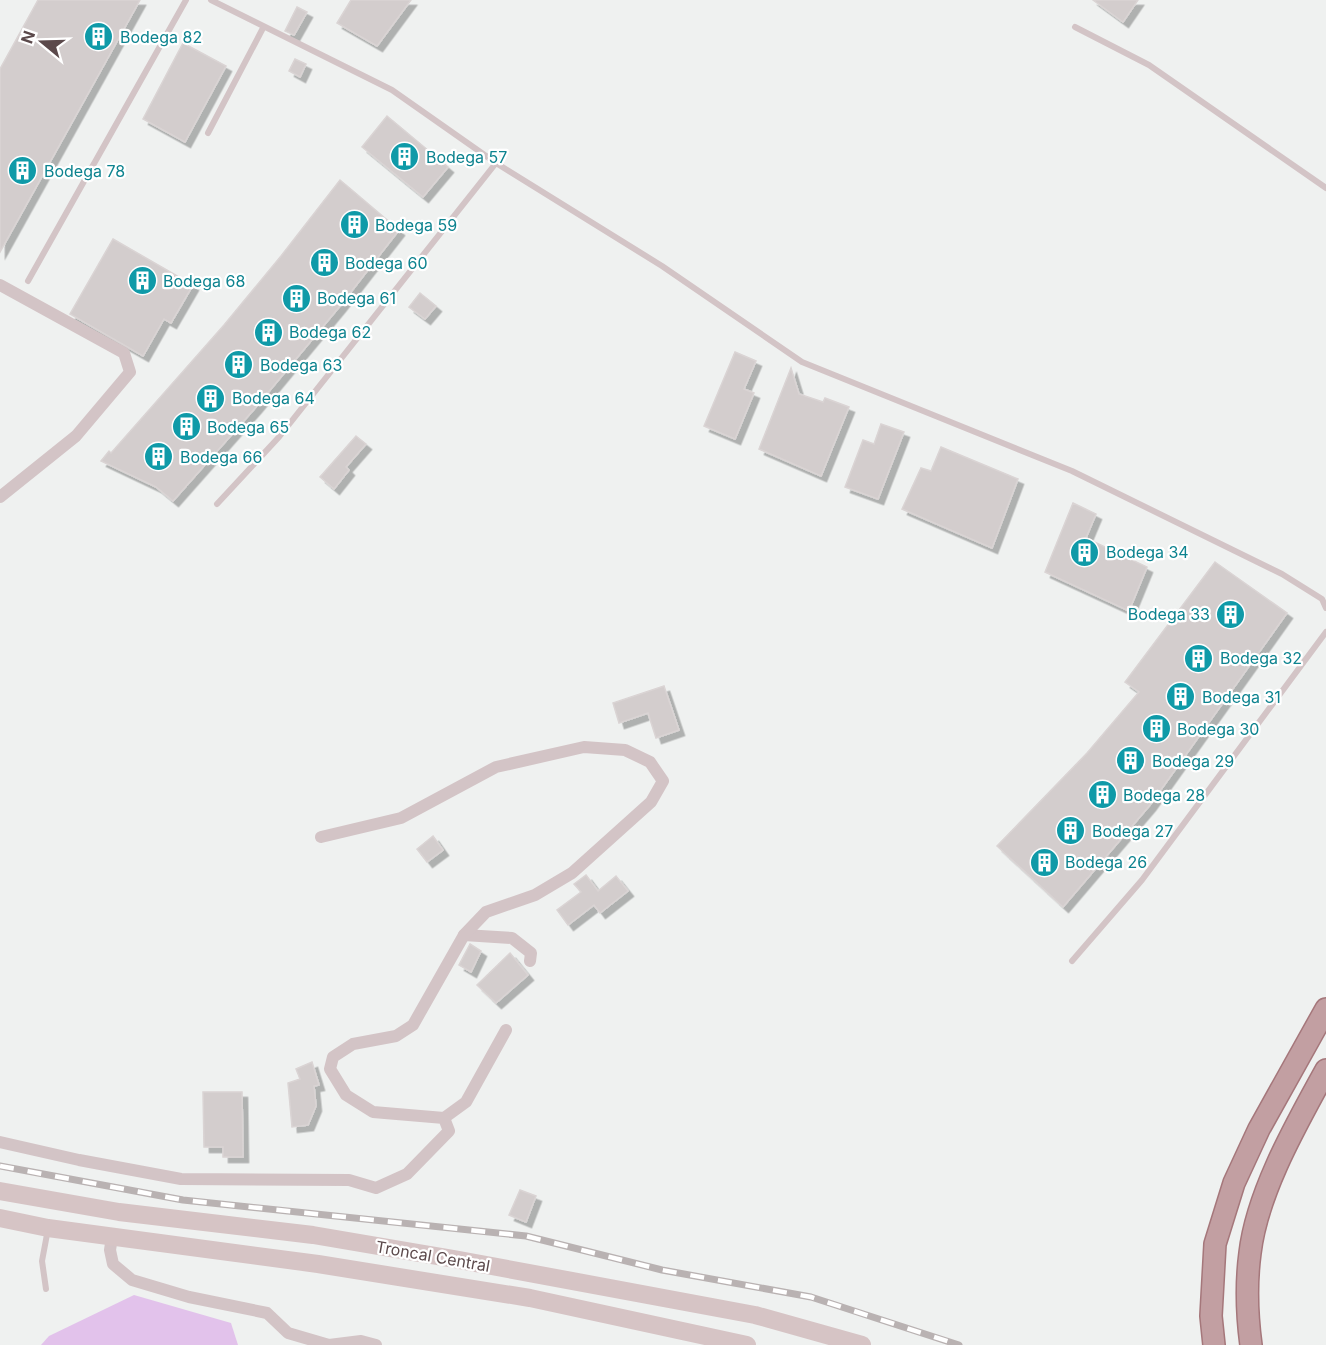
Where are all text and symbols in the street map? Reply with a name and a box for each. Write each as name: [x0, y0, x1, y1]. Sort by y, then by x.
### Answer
north arrow: [12, 12, 72, 72]
building icon: Bodega 82: [83, 21, 115, 53]
place label: Bodega 82: [120, 27, 202, 47]
text: N: [16, 28, 39, 46]
building icon: Bodega 57: [389, 141, 421, 173]
place label: Bodega 57: [426, 147, 507, 167]
building icon: Bodega 78: [7, 155, 39, 187]
place label: Bodega 78: [44, 161, 125, 181]
building icon: Bodega 59: [338, 209, 370, 241]
place label: Bodega 59: [375, 215, 457, 235]
building icon: Bodega 60: [308, 247, 340, 279]
place label: Bodega 60: [345, 253, 428, 273]
building icon: Bodega 68: [126, 265, 158, 297]
place label: Bodega 68: [163, 271, 245, 291]
building icon: Bodega 61: [280, 282, 312, 314]
place label: Bodega 61: [317, 288, 396, 308]
building icon: Bodega 62: [252, 316, 284, 348]
place label: Bodega 62: [289, 322, 371, 342]
building icon: Bodega 63: [223, 349, 255, 381]
place label: Bodega 63: [260, 355, 342, 375]
building icon: Bodega 64: [195, 382, 227, 414]
place label: Bodega 64: [232, 388, 315, 408]
building icon: Bodega 65: [170, 411, 202, 443]
place label: Bodega 65: [207, 417, 289, 437]
building icon: Bodega 66: [143, 441, 175, 473]
place label: Bodega 66: [180, 447, 262, 467]
building icon: Bodega 34: [1069, 536, 1101, 568]
place label: Bodega 34: [1106, 542, 1189, 562]
building icon: Bodega 33: [1215, 598, 1247, 630]
place label: Bodega 33: [1128, 604, 1210, 624]
building icon: Bodega 32: [1183, 642, 1215, 674]
place label: Bodega 32: [1220, 648, 1302, 668]
building icon: Bodega 31: [1165, 681, 1197, 713]
place label: Bodega 31: [1202, 687, 1281, 707]
building icon: Bodega 30: [1140, 713, 1172, 745]
place label: Bodega 30: [1177, 719, 1259, 739]
building icon: Bodega 29: [1115, 745, 1147, 777]
place label: Bodega 29: [1152, 751, 1234, 771]
building icon: Bodega 28: [1086, 779, 1118, 811]
place label: Bodega 28: [1123, 785, 1205, 805]
building icon: Bodega 27: [1055, 815, 1087, 847]
place label: Bodega 27: [1092, 821, 1173, 841]
building icon: Bodega 26: [1028, 846, 1060, 878]
place label: Bodega 26: [1065, 852, 1147, 872]
street label: Troncal Central: [374, 1236, 492, 1276]

